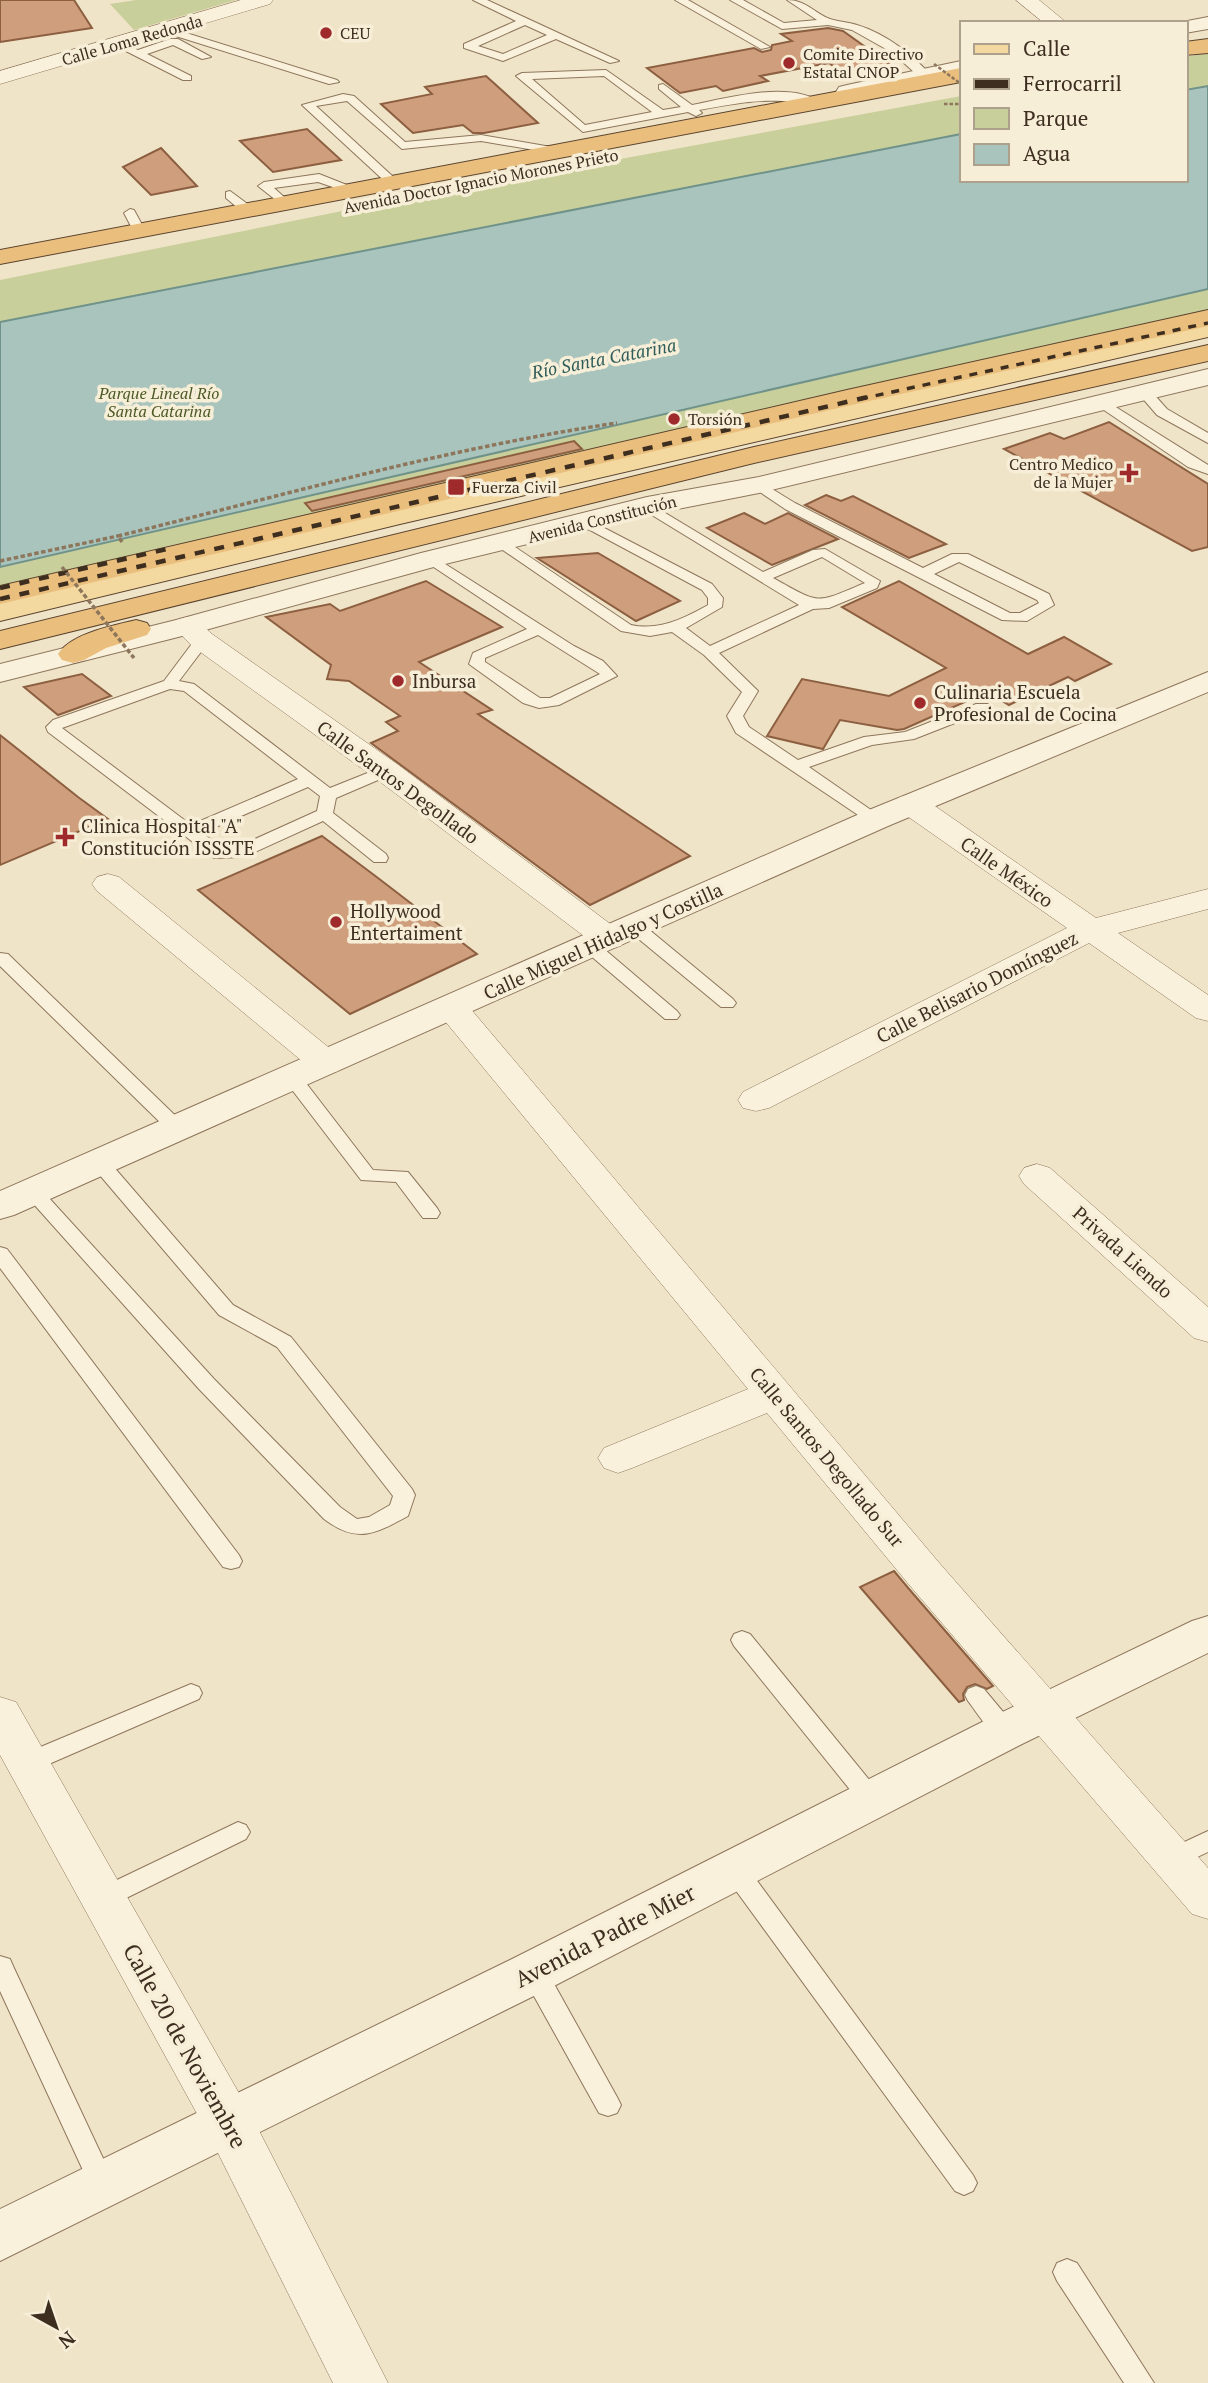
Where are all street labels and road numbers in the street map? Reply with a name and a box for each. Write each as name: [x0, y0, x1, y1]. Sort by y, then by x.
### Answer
street label: Calle Loma Redonda: [59, 9, 205, 71]
street label: Avenida Doctor Ignacio Morones Prieto: [342, 144, 620, 218]
street label: Avenida Constitución: [525, 490, 679, 548]
street label: Calle Santos Degollado: [312, 714, 484, 849]
street label: Calle México: [956, 830, 1059, 913]
street label: Calle Miguel Hidalgo y Costilla: [479, 876, 727, 1005]
street label: Calle Belisario Domínguez: [872, 925, 1082, 1048]
street label: Privada Liendo: [1068, 1200, 1179, 1303]
street label: Calle Santos Degollado Sur: [745, 1362, 911, 1552]
street label: Avenida Padre Mier: [509, 1877, 700, 1994]
street label: Calle 20 de Noviembre: [116, 1938, 255, 2154]

